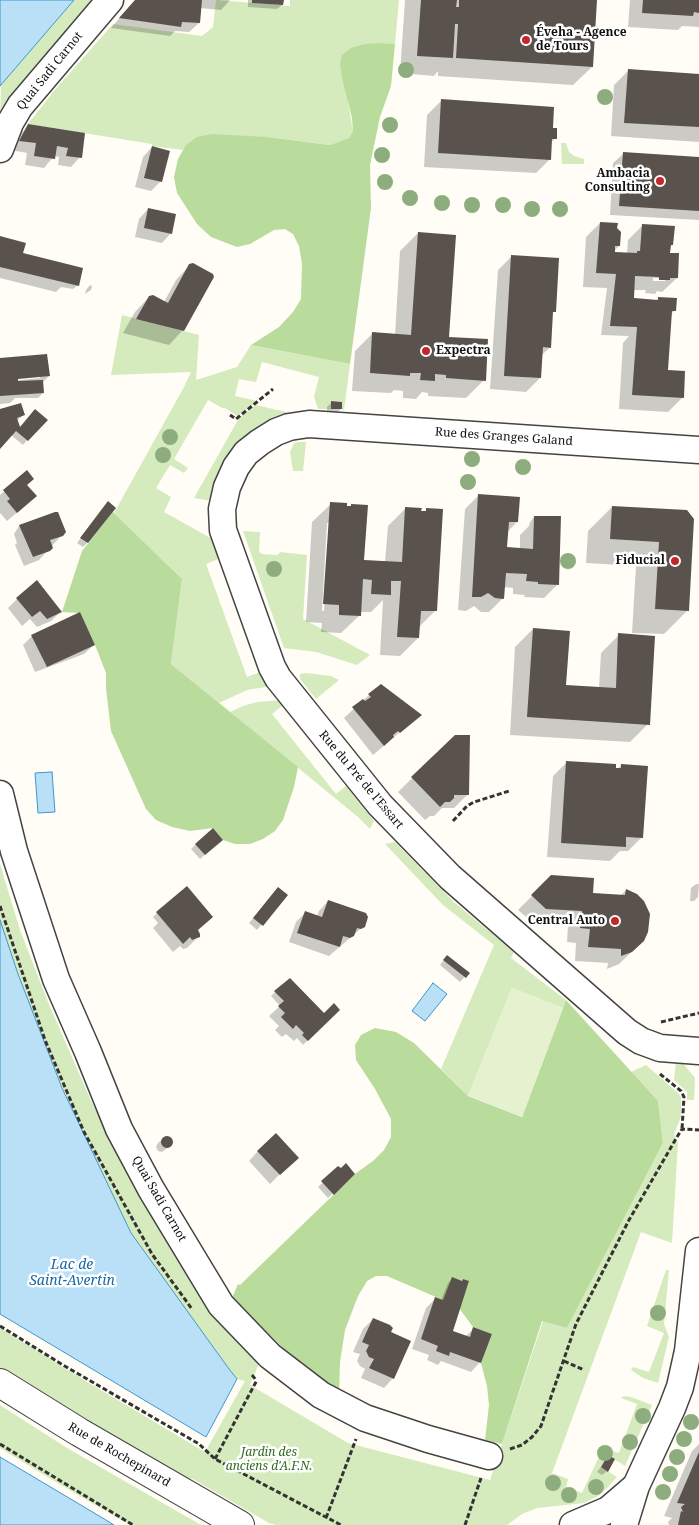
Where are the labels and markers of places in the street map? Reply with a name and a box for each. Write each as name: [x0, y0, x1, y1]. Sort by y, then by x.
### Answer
place label: Éveha - Agence de Tours: [536, 26, 627, 54]
marker: Éveha - Agence de Tours: [520, 34, 532, 46]
place label: Ambacia Consulting: [585, 167, 650, 195]
marker: Ambacia Consulting: [654, 175, 666, 187]
place label: Expectra: [436, 344, 491, 358]
marker: Expectra: [420, 345, 432, 357]
place label: Fiducial: [616, 554, 665, 568]
marker: Fiducial: [669, 555, 681, 567]
place label: Central Auto: [528, 914, 605, 928]
marker: Central Auto: [609, 915, 621, 927]

